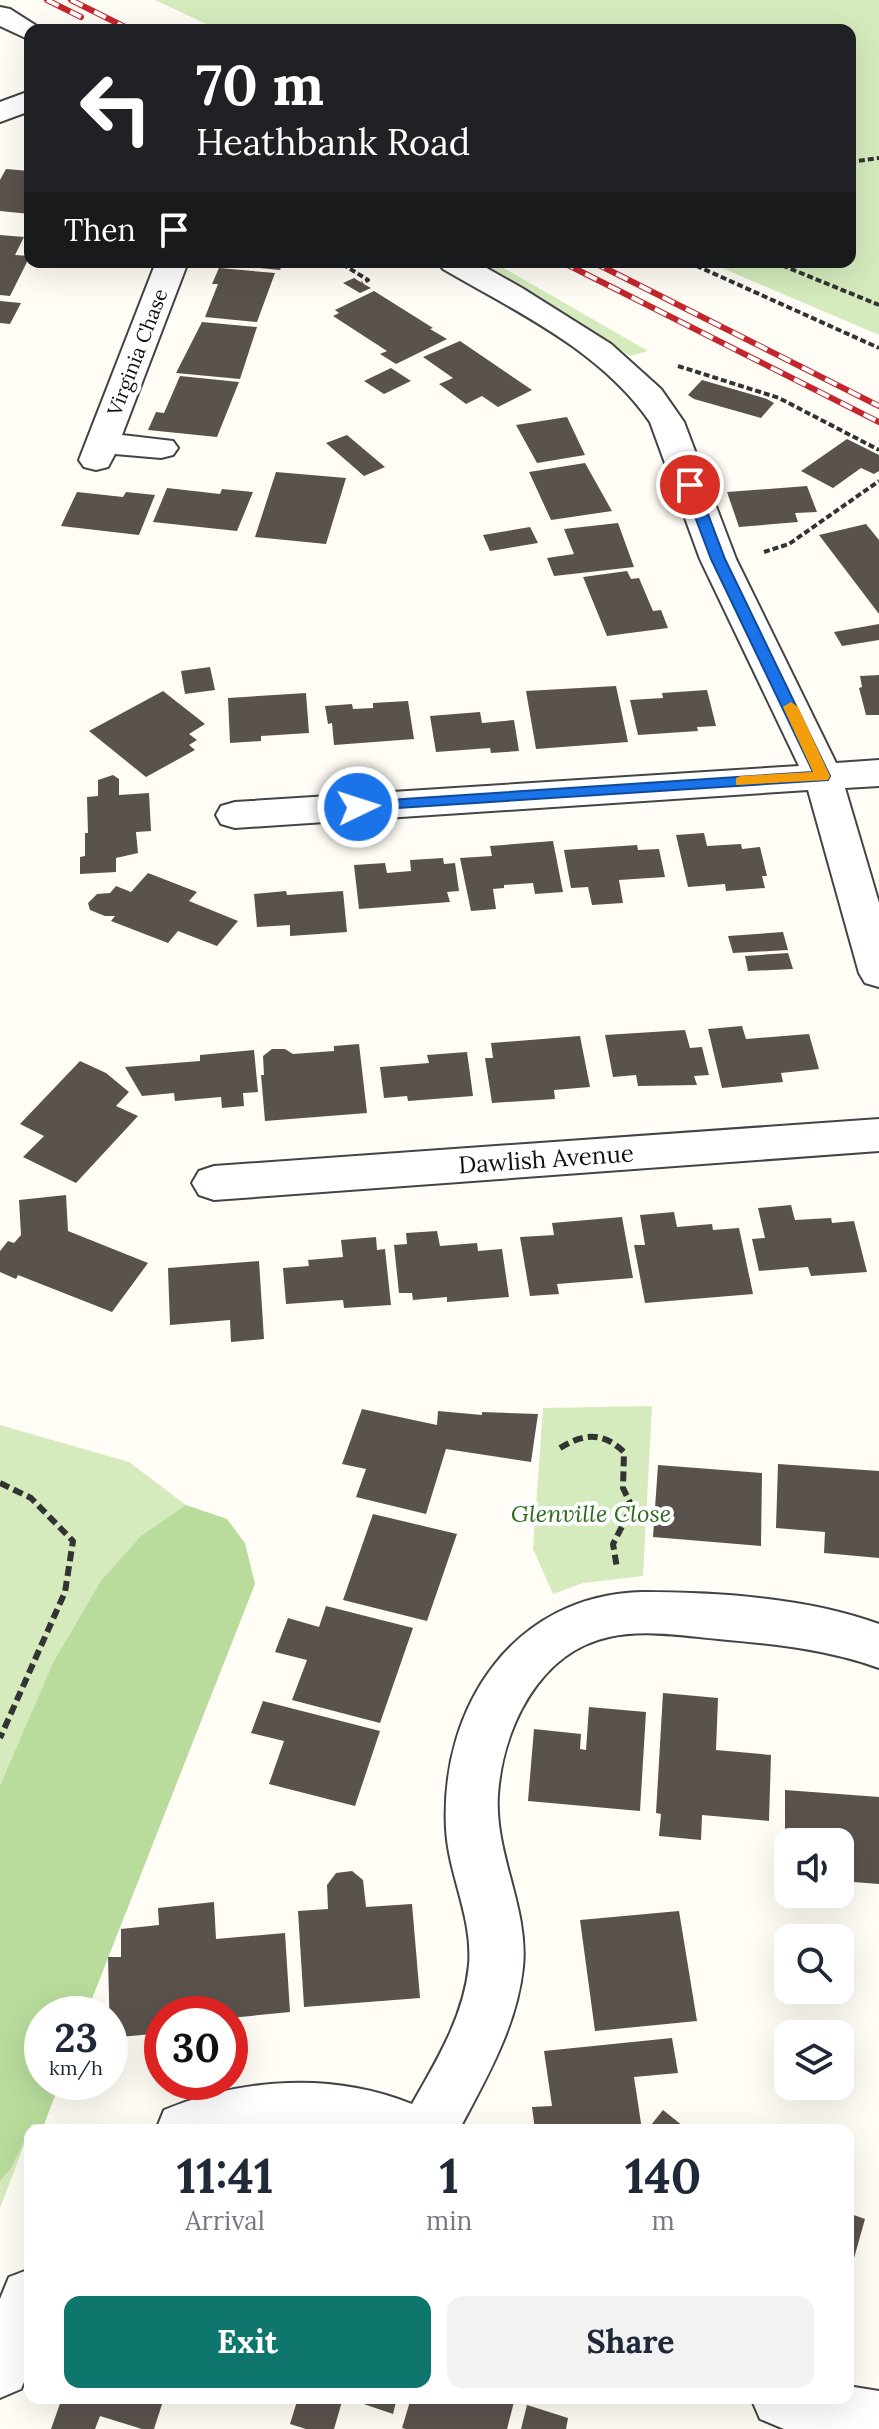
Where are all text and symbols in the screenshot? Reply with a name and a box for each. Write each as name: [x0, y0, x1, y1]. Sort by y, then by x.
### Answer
text: 70 m: [196, 49, 324, 120]
icon: left: [64, 56, 168, 160]
text: Heathbank Road: [196, 119, 470, 165]
icon: arrive: [152, 208, 196, 252]
text: Then: [64, 211, 136, 249]
street label: Virginia Chase: [101, 285, 173, 420]
pin: [656, 451, 724, 519]
icon: arrive: [668, 463, 712, 507]
position arrow: [316, 765, 400, 849]
street label: Dawlish Avenue: [457, 1137, 635, 1181]
park label: Glenville Close: [511, 1498, 671, 1529]
map controls: [774, 1828, 854, 2100]
button: sound: [774, 1828, 854, 1908]
button: search: [774, 1924, 854, 2004]
speed limit sign: 30: [144, 1996, 248, 2100]
text: 23: [54, 2012, 98, 2063]
button: layers: [774, 2020, 854, 2100]
text: km/h: [49, 2055, 103, 2080]
text: 11:41: [177, 2145, 273, 2206]
text: 1: [439, 2145, 459, 2206]
text: 140: [625, 2145, 701, 2206]
text: Arrival: [185, 2204, 265, 2237]
text: min: [426, 2204, 472, 2237]
text: m: [652, 2204, 675, 2237]
button: Exit: [64, 2296, 431, 2388]
button: Share: [447, 2296, 814, 2388]

